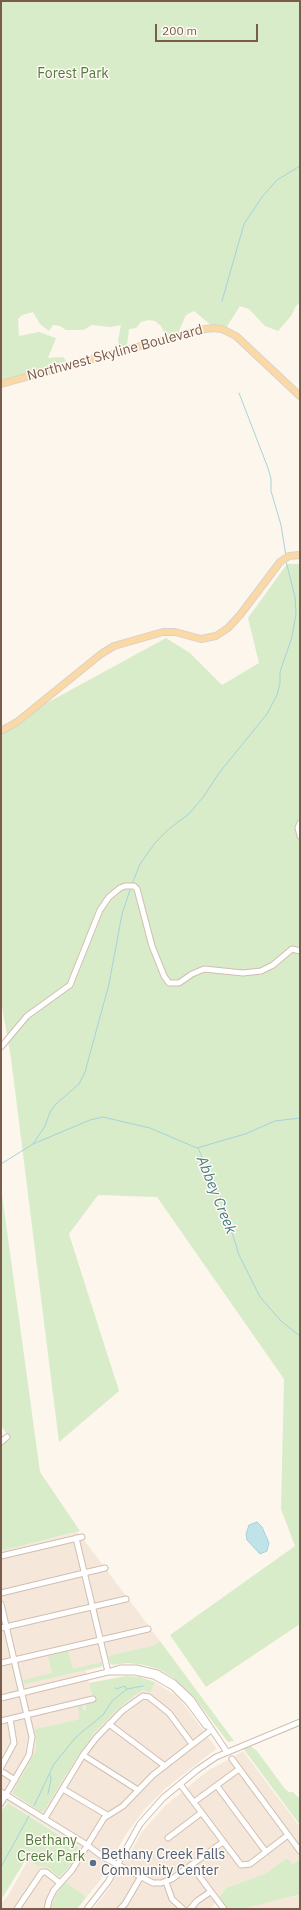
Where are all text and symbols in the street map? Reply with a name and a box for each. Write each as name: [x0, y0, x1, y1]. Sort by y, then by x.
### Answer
scale bar: [157, 16, 260, 42]
text: 200 m: [162, 23, 197, 38]
park label: Forest Park: [37, 66, 109, 82]
street label: Northwest Skyline Boulevard: [25, 321, 205, 385]
water label: Abbey Creek: [192, 1153, 240, 1237]
park label: Bethany Creek Park: [17, 1833, 85, 1866]
place label: Bethany Creek Falls Community Center: [101, 1847, 225, 1880]
marker: Bethany Creek Falls Community Center: [88, 1858, 98, 1868]

